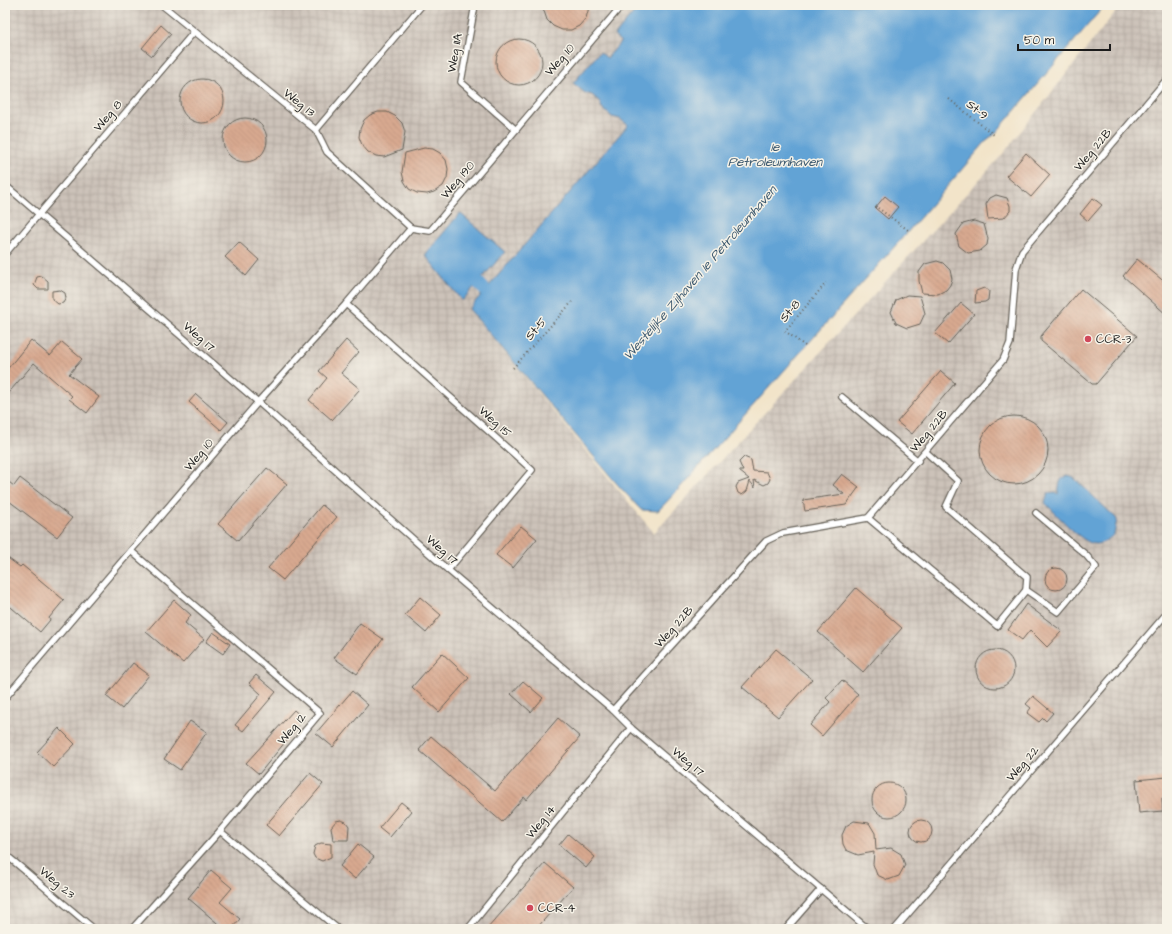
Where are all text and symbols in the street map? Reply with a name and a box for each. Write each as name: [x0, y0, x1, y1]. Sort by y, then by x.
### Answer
scale bar: [1018, 26, 1110, 52]
street label: Weg 11A: [443, 32, 468, 74]
text: 50 m: [1024, 32, 1055, 49]
street label: Weg 10: [541, 40, 580, 81]
street label: Weg 13: [279, 85, 319, 122]
street label: Weg 8: [90, 96, 127, 136]
street label: St-9: [963, 96, 991, 124]
street label: Weg 22B: [1070, 125, 1117, 176]
water label: 1e Petroleumhaven: [728, 138, 824, 171]
street label: Weg 190: [437, 157, 480, 203]
water label: Westelijke Zijhaven 1e Petroleumhaven: [619, 181, 782, 364]
street label: St-8: [776, 296, 804, 326]
street label: St-5: [521, 314, 551, 344]
street label: Weg 17: [179, 318, 219, 357]
place label: CCR-3: [1096, 331, 1131, 348]
marker: CCR-3: [1083, 334, 1093, 344]
street label: Weg 15: [474, 403, 515, 442]
street label: Weg 22B: [906, 406, 953, 457]
street label: Weg 10: [180, 435, 219, 476]
street label: Weg 17: [422, 531, 462, 570]
street label: Weg 22B: [651, 602, 698, 652]
street label: Weg 12: [274, 709, 311, 749]
street label: Weg 22: [1003, 742, 1044, 786]
street label: Weg 17: [667, 743, 708, 782]
street label: Weg 14: [522, 802, 560, 843]
street label: Weg 23: [35, 863, 78, 904]
place label: CCR-4: [538, 900, 575, 917]
marker: CCR-4: [525, 903, 535, 913]

